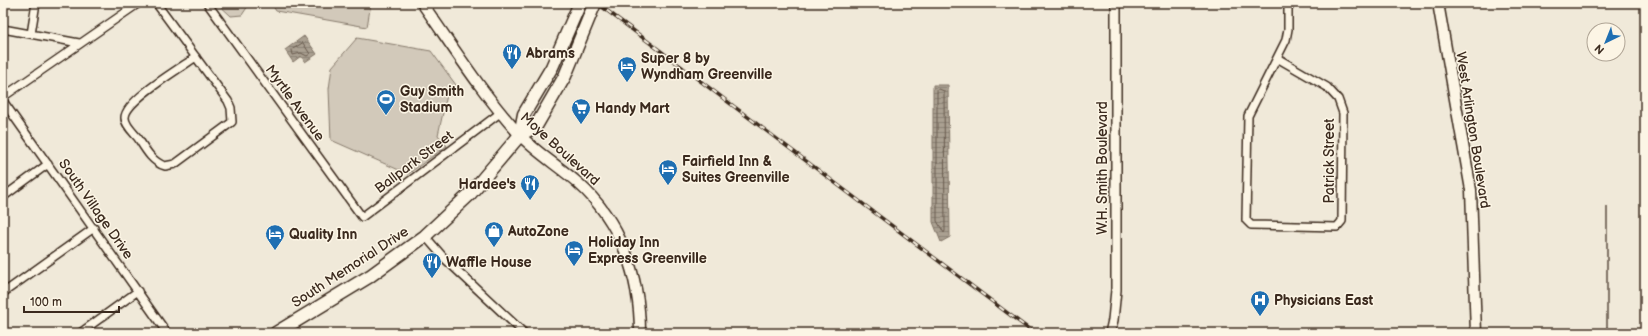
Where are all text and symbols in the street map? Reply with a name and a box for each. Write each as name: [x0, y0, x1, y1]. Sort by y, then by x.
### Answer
north arrow: [1586, 22, 1626, 62]
text: N: [1592, 41, 1607, 57]
restaurant icon: Abrams: [501, 42, 523, 70]
place label: Abrams: [525, 45, 575, 62]
place label: Super 8 by Wyndham Greenville: [641, 50, 772, 83]
street label: West Arlington Boulevard: [1452, 50, 1494, 210]
hotel icon: Super 8 by Wyndham Greenville: [616, 55, 638, 83]
street label: Myrtle Avenue: [262, 62, 328, 144]
place label: Guy Smith Stadium: [400, 83, 464, 116]
sports icon: Guy Smith Stadium: [375, 88, 397, 116]
supermarket icon: Handy Mart: [570, 97, 592, 125]
place label: Handy Mart: [595, 100, 670, 117]
street label: W.H. Smith Boulevard: [1094, 101, 1111, 235]
street label: Moye Boulevard: [517, 109, 603, 189]
street label: Patrick Street: [1321, 118, 1338, 204]
street label: Ballpark Street: [371, 127, 457, 197]
place label: Fairfield Inn & Suites Greenville: [682, 153, 790, 186]
street label: South Village Drive: [55, 156, 137, 262]
hotel icon: Fairfield Inn & Suites Greenville: [657, 158, 679, 186]
restaurant icon: Hardee's: [519, 173, 541, 201]
place label: Hardee's: [459, 176, 516, 193]
shop icon: AutoZone: [483, 220, 505, 248]
hotel icon: Quality Inn: [264, 223, 286, 251]
street label: South Memorial Drive: [288, 223, 412, 311]
place label: AutoZone: [507, 223, 569, 240]
place label: Quality Inn: [289, 226, 357, 243]
place label: Holiday Inn Express Greenville: [588, 234, 707, 267]
hotel icon: Holiday Inn Express Greenville: [563, 239, 585, 267]
restaurant icon: Waffle House: [421, 251, 443, 279]
place label: Waffle House: [446, 254, 532, 271]
scale bar: [24, 288, 119, 314]
hospital icon: Physicians East: [1249, 289, 1271, 317]
place label: Physicians East: [1274, 292, 1374, 309]
text: 100 m: [30, 295, 62, 310]

